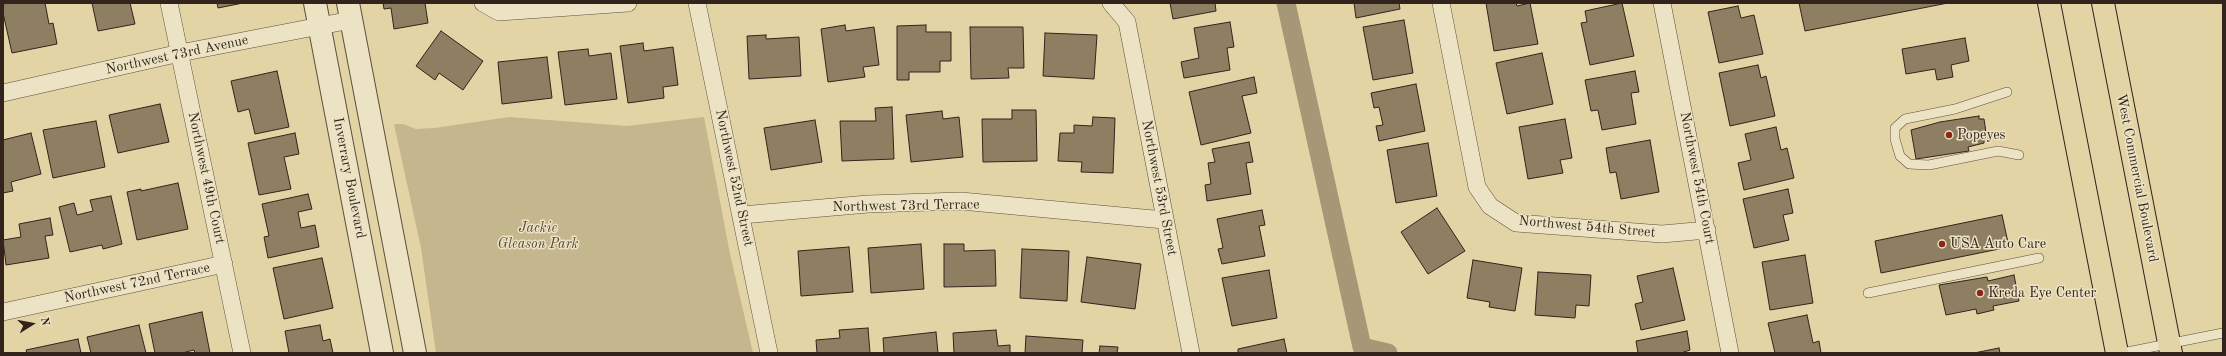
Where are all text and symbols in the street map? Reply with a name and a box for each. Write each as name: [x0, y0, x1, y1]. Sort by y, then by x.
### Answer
street label: Northwest 73rd Avenue: [104, 32, 250, 78]
street label: West Commercial Boulevard: [2112, 92, 2162, 264]
street label: Northwest 52nd Street: [711, 108, 757, 248]
street label: Northwest 49th Court: [184, 110, 228, 246]
street label: Northwest 54th Court: [1676, 110, 1718, 246]
street label: Inverrary Boulevard: [329, 116, 369, 240]
street label: Northwest 53rd Street: [1138, 119, 1180, 257]
place label: Popeyes: [1957, 127, 2006, 143]
marker: Popeyes: [1944, 130, 1954, 140]
street label: Northwest 73rd Terrace: [832, 196, 980, 216]
street label: Northwest 54th Street: [1518, 213, 1656, 241]
park label: Jackie Gleason Park: [498, 220, 578, 252]
place label: USA Auto Care: [1950, 236, 2046, 252]
marker: USA Auto Care: [1937, 239, 1947, 249]
street label: Northwest 72nd Terrace: [62, 259, 212, 307]
place label: Kreda Eye Center: [1988, 285, 2096, 301]
marker: Kreda Eye Center: [1975, 288, 1985, 298]
north arrow: [12, 304, 52, 344]
text: N: [38, 316, 50, 327]

